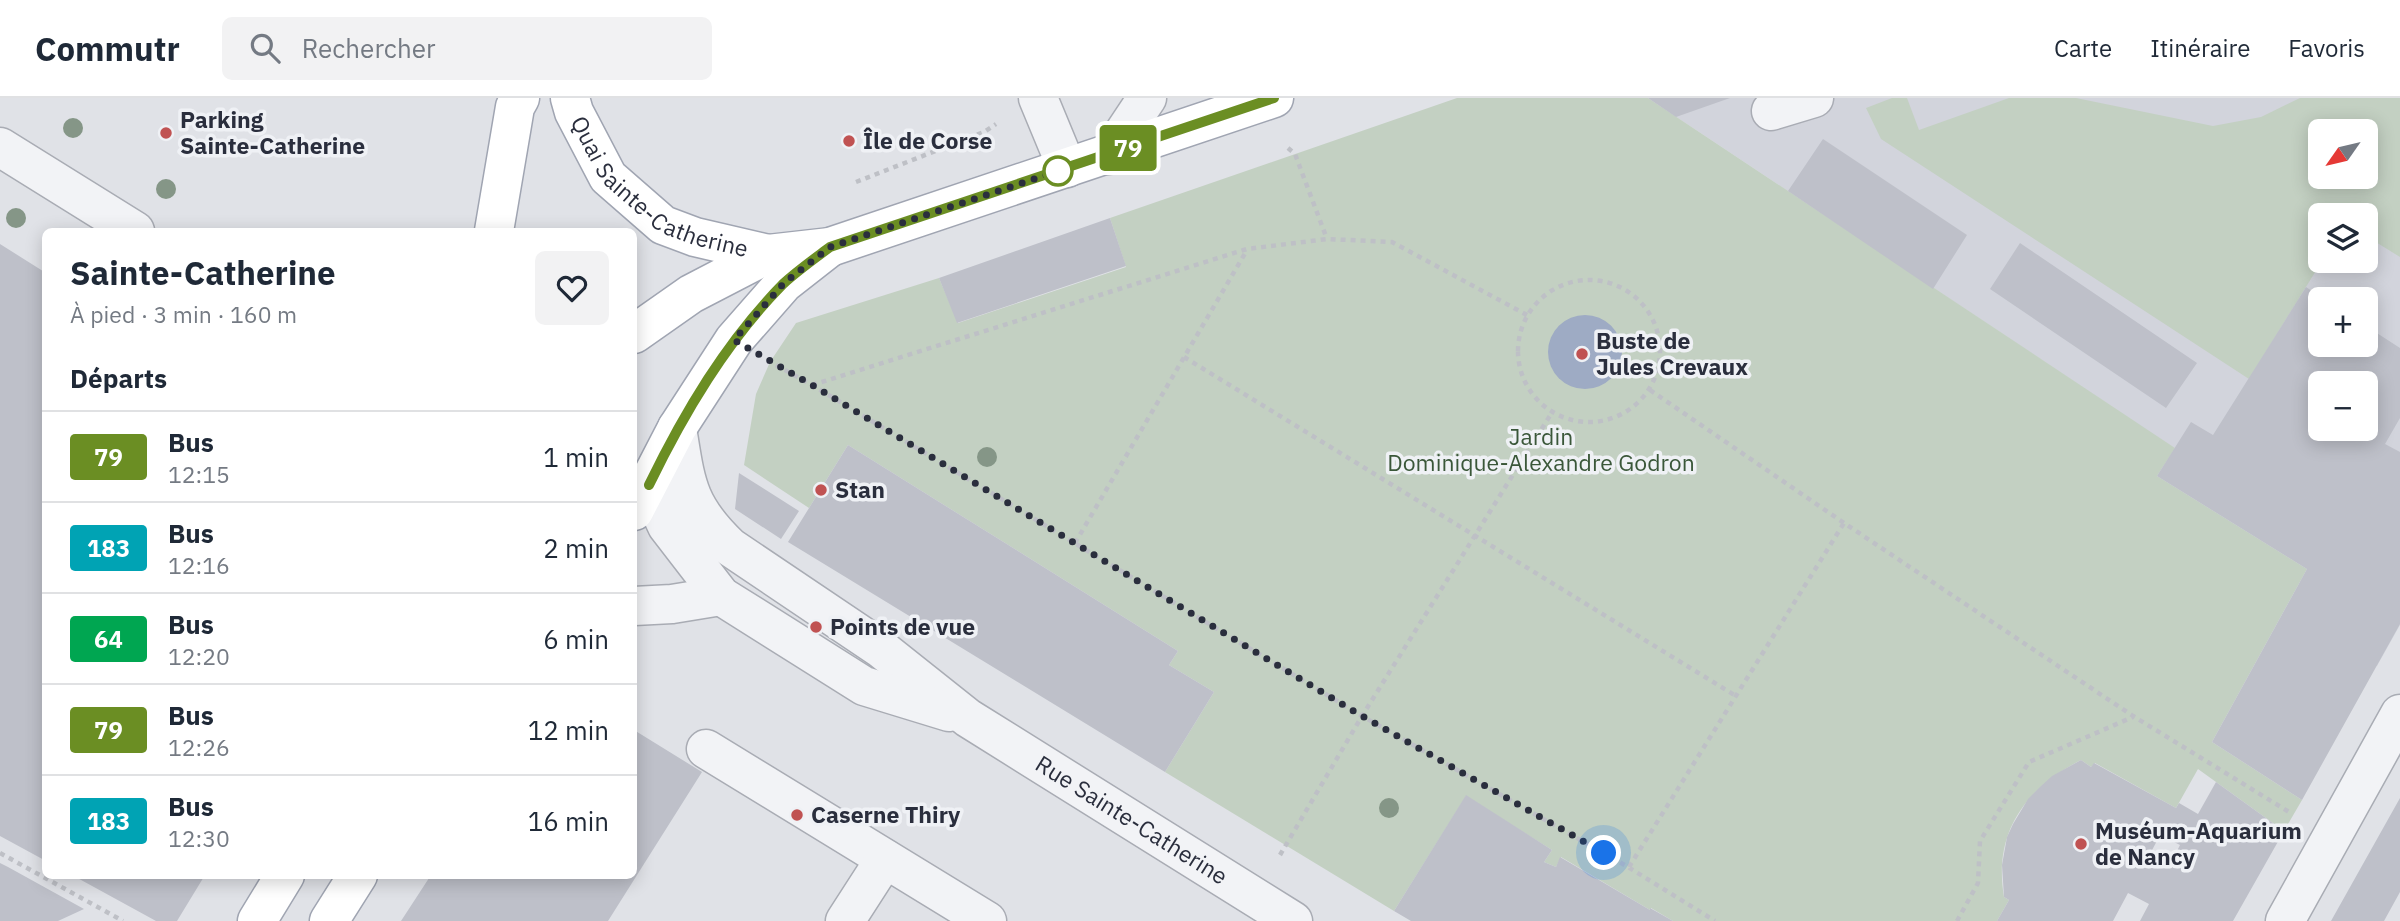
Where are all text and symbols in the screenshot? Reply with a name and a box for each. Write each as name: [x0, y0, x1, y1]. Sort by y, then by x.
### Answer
search box: [222, 17, 712, 80]
text: Commutr: [35, 27, 180, 70]
icon: search: [246, 29, 284, 67]
text: Rechercher: [302, 31, 435, 65]
text: Carte: [2054, 32, 2112, 64]
text: Itinéraire: [2150, 32, 2250, 64]
text: Favoris: [2288, 32, 2365, 64]
place label: Parking Sainte-Catherine: [180, 104, 365, 160]
street label: Quai Sainte-Catherine: [565, 110, 751, 263]
north arrow: [2308, 119, 2378, 189]
map controls: [2308, 119, 2378, 441]
marker: Parking Sainte-Catherine: [158, 125, 174, 141]
place label: Île de Corse: [863, 125, 992, 155]
line badge: 79: [1096, 125, 1160, 171]
text: 79: [1114, 132, 1142, 164]
marker: Île de Corse: [841, 133, 857, 149]
unlabelled marker: [1043, 156, 1073, 186]
button: layers: [2308, 203, 2378, 273]
text: Sainte-Catherine: [70, 251, 336, 294]
button: heart: [535, 251, 609, 325]
button: +: [2308, 287, 2378, 357]
text: À pied · 3 min · 160 m: [70, 299, 297, 329]
place label: Buste de Jules Crevaux: [1596, 325, 1748, 381]
marker: Buste de Jules Crevaux: [1574, 346, 1590, 362]
text: Départs: [70, 361, 167, 395]
button: −: [2308, 371, 2378, 441]
park label: Jardin Dominique-Alexandre Godron: [1387, 421, 1695, 477]
text: Bus: [168, 425, 214, 459]
text: 1 min: [543, 440, 609, 474]
text: 79: [94, 441, 123, 473]
text: 12:15: [168, 459, 230, 489]
place label: Stan: [835, 474, 885, 504]
marker: Stan: [813, 482, 829, 498]
text: Bus: [168, 516, 214, 550]
text: 2 min: [543, 531, 609, 565]
text: 183: [87, 532, 130, 564]
text: 12:16: [168, 550, 230, 580]
text: Bus: [168, 607, 214, 641]
place label: Points de vue: [830, 611, 975, 641]
marker: Points de vue: [808, 619, 824, 635]
text: 6 min: [543, 622, 609, 656]
text: 64: [94, 623, 123, 655]
text: 12:20: [168, 641, 230, 671]
text: Bus: [168, 698, 214, 732]
text: 12 min: [528, 713, 609, 747]
text: 79: [94, 714, 123, 746]
text: 12:26: [168, 732, 230, 762]
street label: Rue Sainte-Catherine: [1030, 748, 1234, 891]
text: Bus: [168, 789, 214, 823]
place label: Caserne Thiry: [811, 799, 961, 829]
text: 16 min: [528, 804, 609, 838]
text: 183: [87, 805, 130, 837]
marker: Caserne Thiry: [789, 807, 805, 823]
place label: Muséum-Aquarium de Nancy: [2095, 815, 2302, 871]
text: 12:30: [168, 823, 230, 853]
your location: [1586, 835, 1621, 870]
marker: Muséum-Aquarium de Nancy: [2073, 836, 2089, 852]

